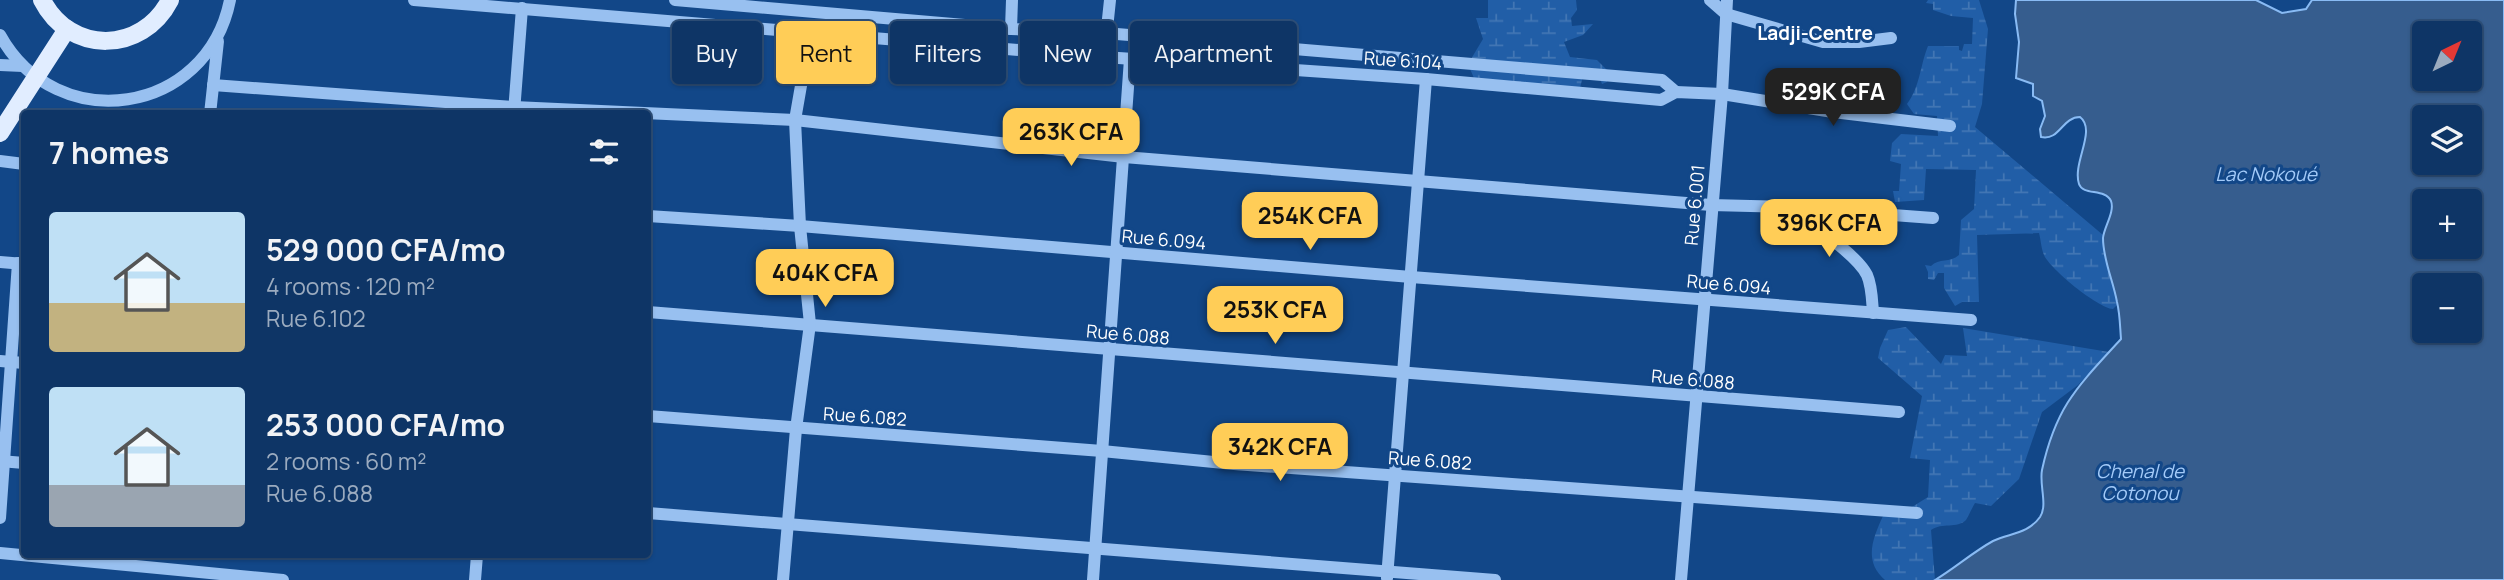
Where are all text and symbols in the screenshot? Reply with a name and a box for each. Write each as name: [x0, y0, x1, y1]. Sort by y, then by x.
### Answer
district label: Ladji-Centre: [1757, 20, 1873, 46]
chip: Buy: [672, 21, 762, 84]
chip: Rent: [776, 21, 876, 84]
chip: Filters: [890, 21, 1006, 84]
chip: New: [1020, 21, 1116, 84]
chip: Apartment: [1130, 21, 1297, 84]
north arrow: [2412, 21, 2482, 91]
map controls: [2412, 21, 2482, 343]
street label: Rue 6.104: [1363, 45, 1443, 75]
pin: 529K CFA: [1761, 68, 1905, 128]
text: 529K CFA: [1781, 75, 1885, 107]
button: layers: [2412, 105, 2482, 175]
pin: 263K CFA: [999, 108, 1143, 168]
text: 263K CFA: [1019, 115, 1123, 147]
text: 7 homes: [49, 132, 169, 173]
icon: filters: [585, 133, 623, 171]
water label: Lac Nokoué: [2215, 161, 2319, 187]
street label: Rue 6.001: [1679, 164, 1709, 246]
button: +: [2412, 189, 2482, 259]
pin: 254K CFA: [1238, 192, 1382, 252]
text: 254K CFA: [1258, 199, 1362, 231]
pin: 396K CFA: [1757, 200, 1901, 259]
text: 396K CFA: [1776, 206, 1882, 238]
street label: Rue 6.094: [1121, 223, 1207, 255]
text: 529 000 CFA/mo: [266, 229, 506, 270]
icon: home: [105, 240, 189, 324]
pin: 404K CFA: [753, 250, 897, 309]
text: 404K CFA: [772, 256, 878, 288]
street label: Rue 6.094: [1686, 268, 1772, 300]
text: 4 rooms · 120 m²: [266, 270, 435, 302]
button: −: [2412, 273, 2482, 343]
pin: 253K CFA: [1203, 286, 1347, 346]
text: 253K CFA: [1223, 293, 1327, 325]
text: Rue 6.102: [266, 302, 366, 334]
street label: Rue 6.088: [1085, 318, 1171, 350]
street label: Rue 6.088: [1650, 363, 1736, 395]
street label: Rue 6.082: [822, 401, 908, 431]
text: 253 000 CFA/mo: [266, 404, 505, 445]
icon: home: [105, 415, 189, 499]
pin: 342K CFA: [1208, 424, 1352, 483]
text: 342K CFA: [1228, 430, 1332, 462]
text: 2 rooms · 60 m²: [266, 445, 427, 477]
street label: Rue 6.082: [1387, 445, 1473, 475]
water label: Chenal de Cotonou: [2096, 458, 2186, 506]
text: Rue 6.088: [266, 477, 373, 509]

